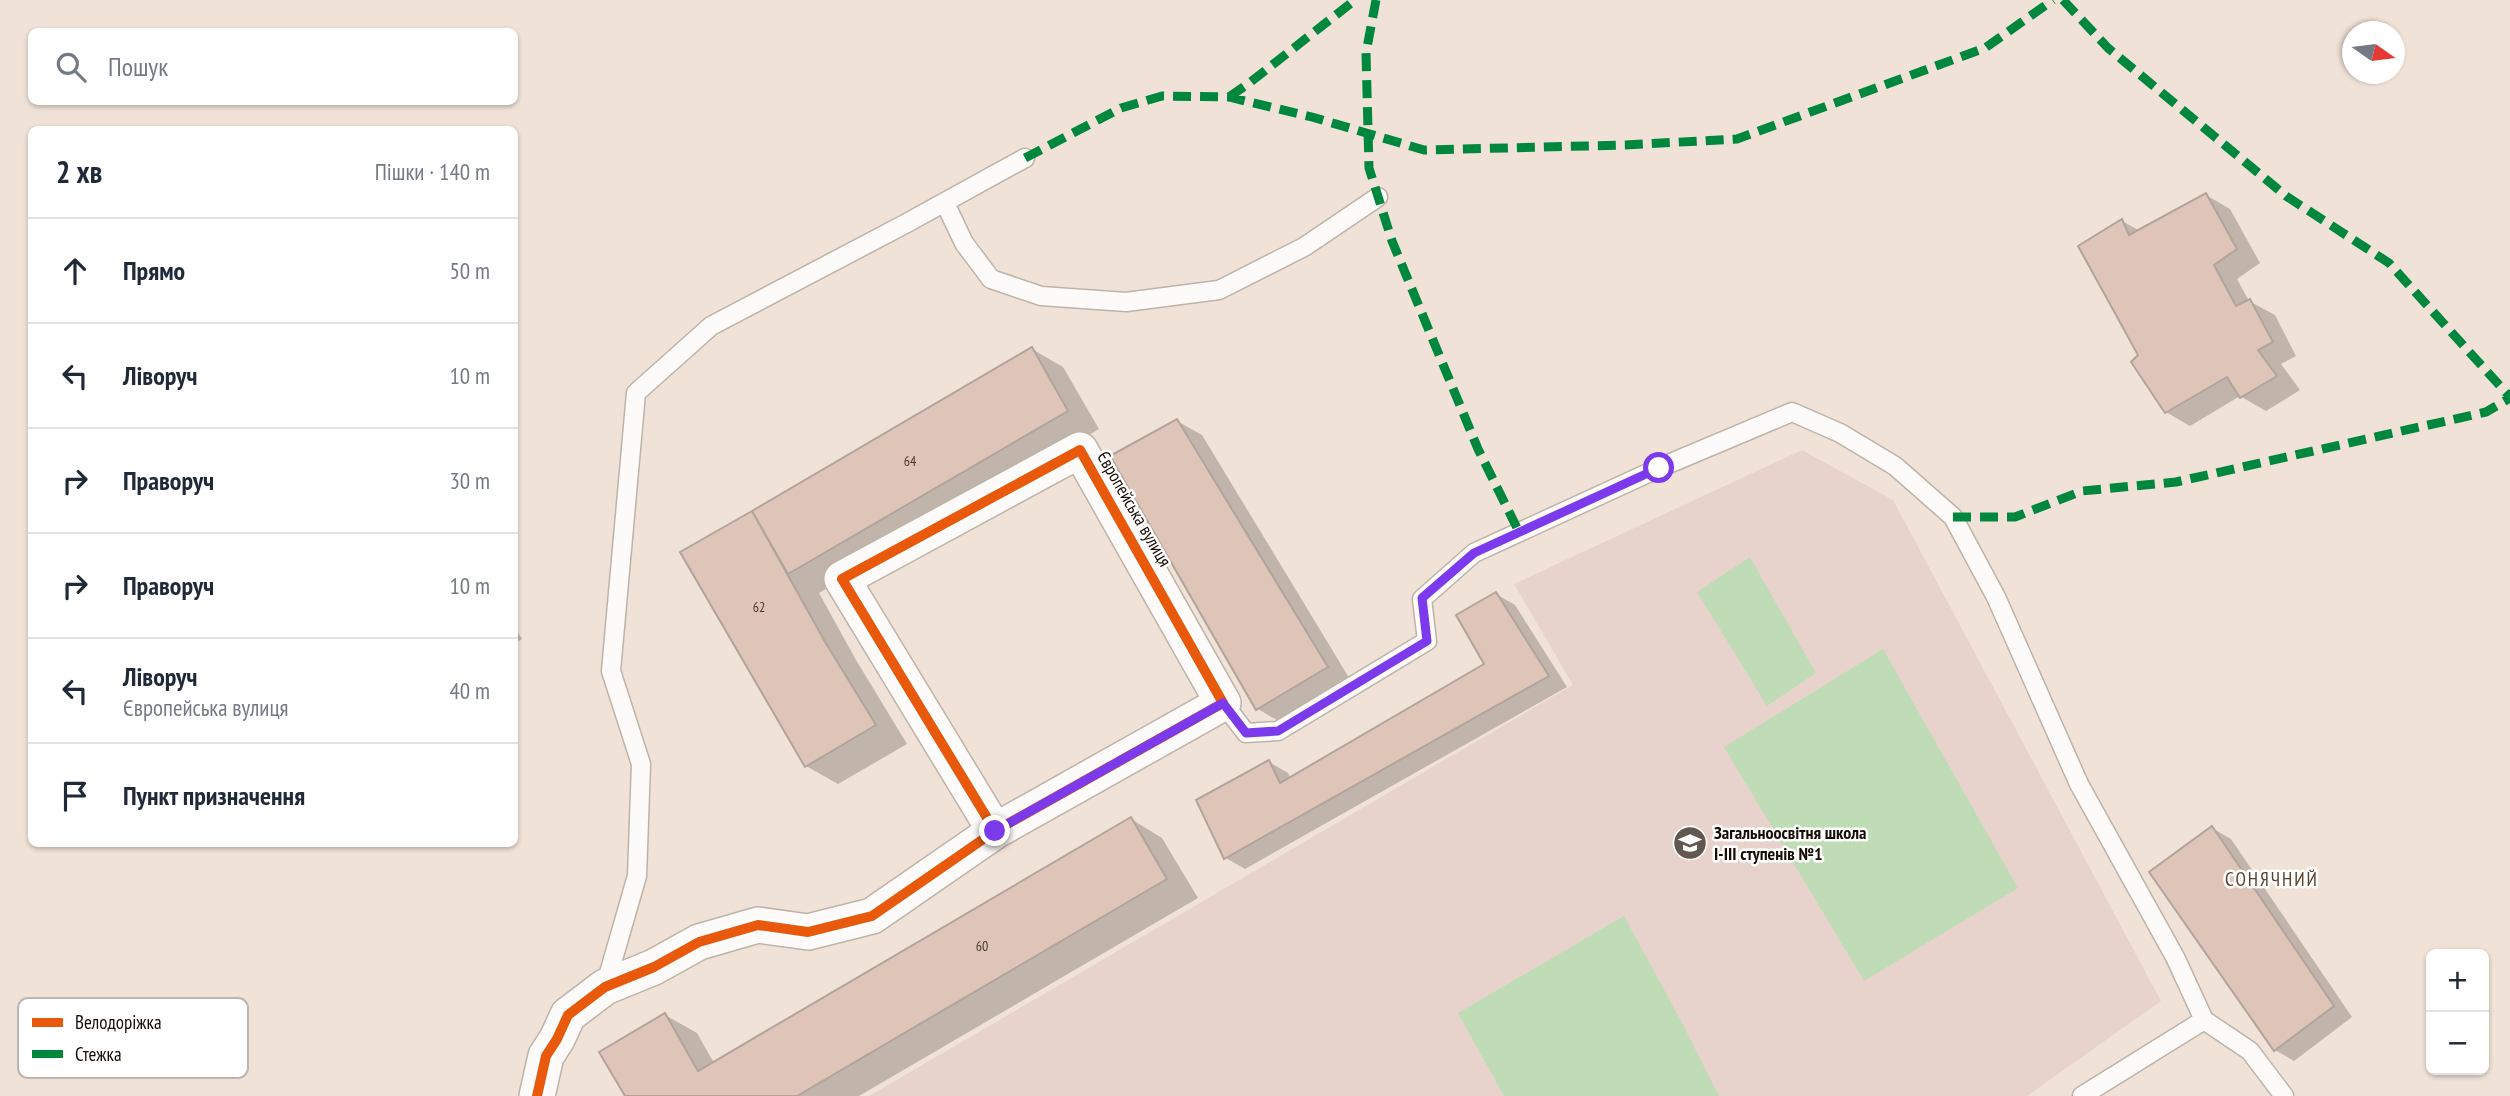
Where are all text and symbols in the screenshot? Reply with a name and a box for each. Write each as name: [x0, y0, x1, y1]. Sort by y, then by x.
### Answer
north arrow: [2342, 21, 2405, 84]
search box: [28, 28, 518, 105]
icon: search: [52, 48, 90, 86]
text: Пошук: [108, 50, 168, 83]
text: 2 хв: [56, 152, 102, 191]
text: Пішки · 140 m: [375, 157, 490, 186]
icon: ahead: [56, 252, 94, 290]
text: Прямо: [123, 254, 185, 287]
text: 50 m: [449, 256, 490, 285]
icon: left: [56, 357, 94, 395]
text: Ліворуч: [123, 359, 197, 392]
text: 10 m: [449, 361, 490, 390]
street label: Європейська вулиця: [1092, 447, 1177, 571]
house number: 64: [904, 452, 917, 470]
route start: [1643, 452, 1674, 483]
icon: right: [56, 462, 94, 500]
text: Праворуч: [123, 464, 214, 497]
text: 30 m: [449, 466, 490, 495]
icon: right: [56, 567, 94, 605]
text: Праворуч: [123, 569, 214, 602]
text: 10 m: [449, 571, 490, 600]
house number: 62: [753, 598, 765, 616]
text: Ліворуч: [123, 660, 197, 693]
icon: left: [56, 672, 94, 710]
text: 40 m: [449, 676, 490, 705]
text: Європейська вулиця: [123, 693, 288, 722]
icon: arrive: [56, 777, 94, 815]
text: Пункт призначення: [123, 779, 305, 812]
route end: [979, 815, 1010, 846]
place label: Загальноосвітня школа І-ІІІ ступенів №1: [1714, 821, 1867, 865]
school or university icon: Загальноосвітня школа І-ІІІ ступенів №1: [1671, 824, 1709, 862]
district label: СОНЯЧНИЙ: [2225, 867, 2319, 891]
house number: 60: [976, 937, 988, 955]
map controls: [2426, 949, 2489, 1075]
button: +: [2426, 949, 2489, 1012]
legend: [18, 998, 248, 1078]
text: Велодоріжка: [75, 1010, 162, 1034]
button: −: [2426, 1012, 2489, 1075]
text: Стежка: [75, 1042, 122, 1066]

